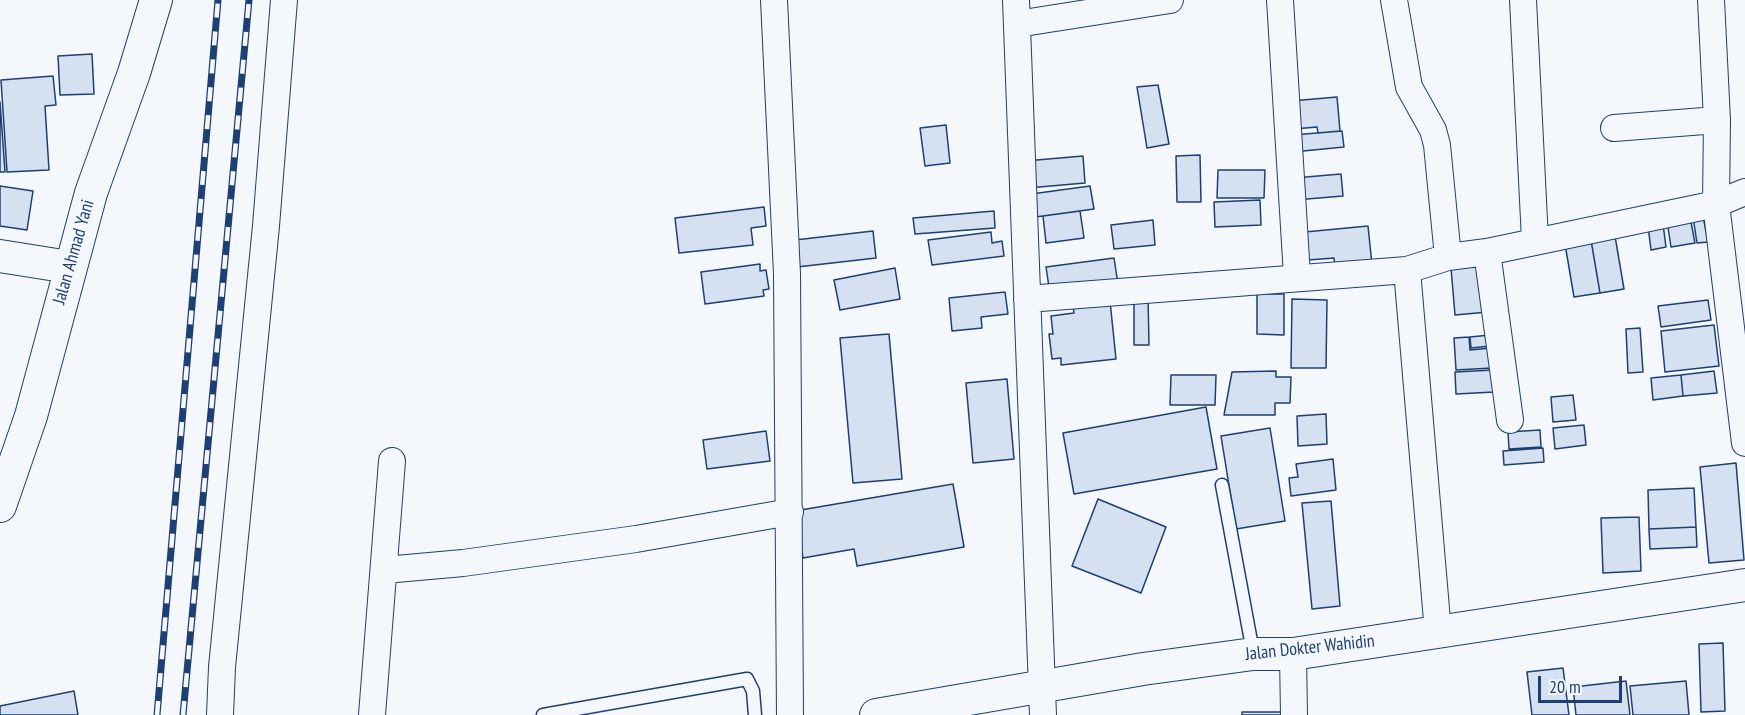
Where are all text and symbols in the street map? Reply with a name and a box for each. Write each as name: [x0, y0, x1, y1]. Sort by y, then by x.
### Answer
street label: Jalan Ahmad Yani: [49, 197, 99, 307]
street label: Jalan Dokter Wahidin: [1244, 630, 1376, 666]
scale bar: [1541, 664, 1625, 702]
text: 20 m: [1549, 675, 1581, 698]

